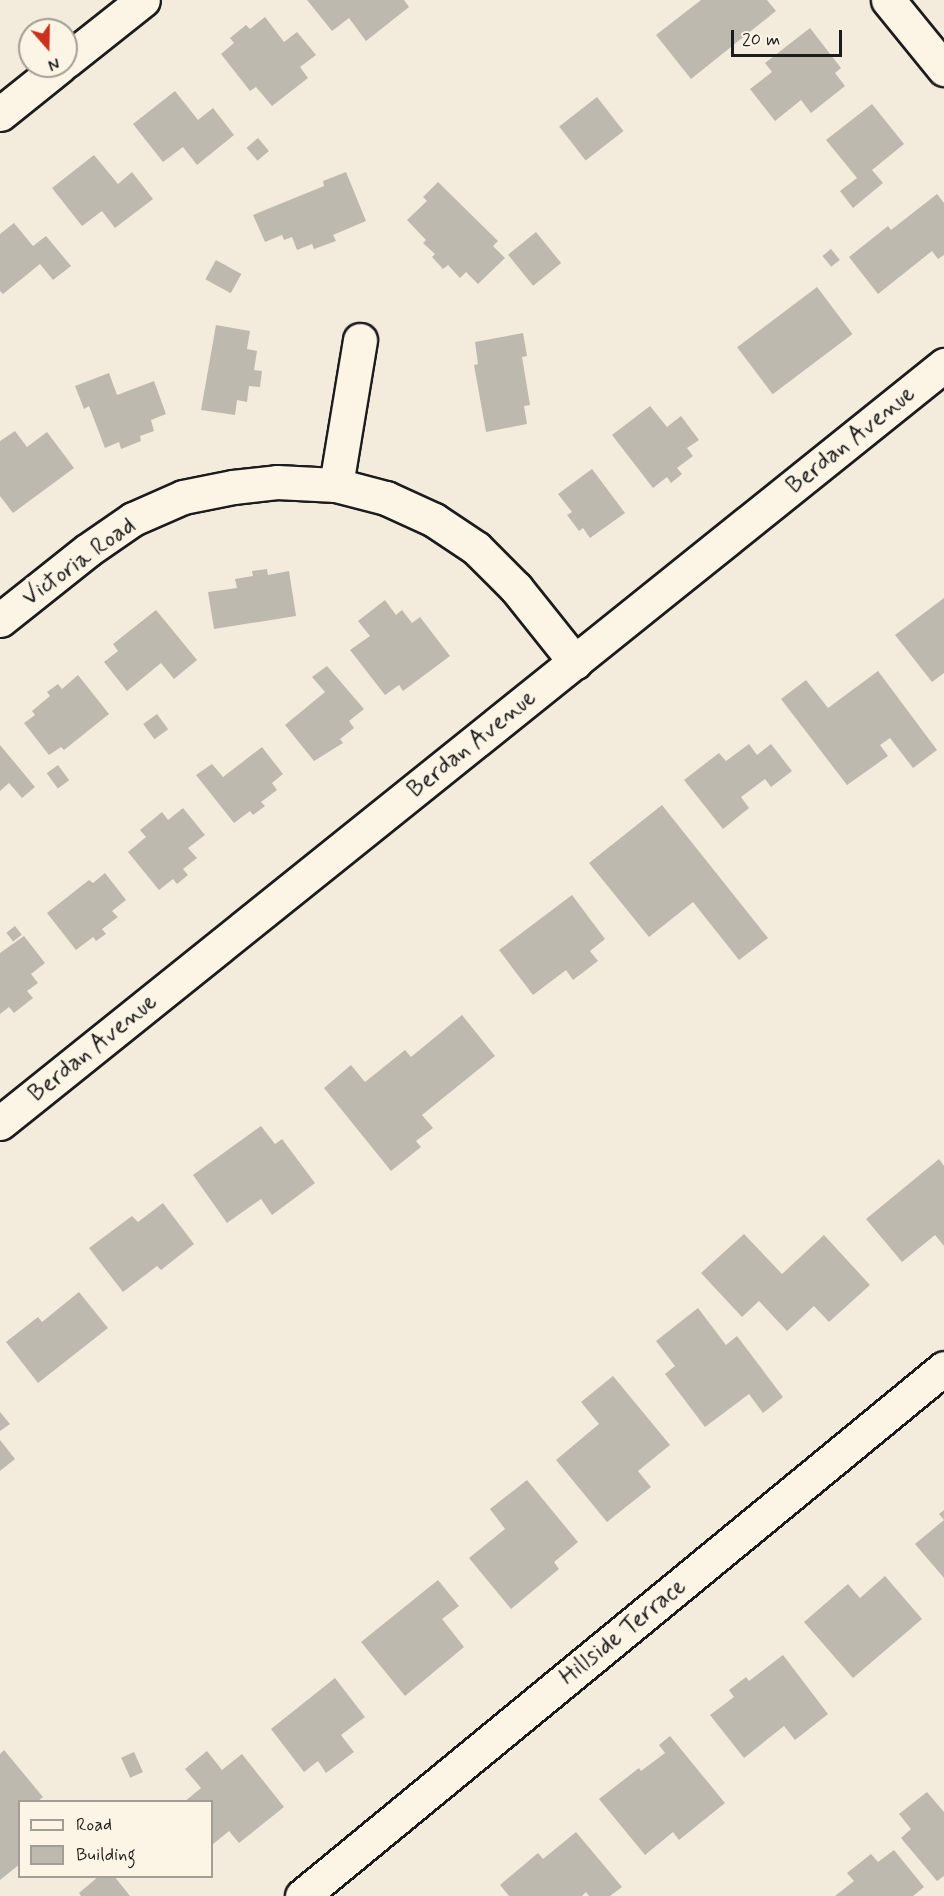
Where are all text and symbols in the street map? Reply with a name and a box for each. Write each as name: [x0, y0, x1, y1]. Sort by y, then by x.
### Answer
north arrow: [18, 18, 78, 78]
scale bar: [734, 18, 845, 56]
text: 20 m: [742, 28, 780, 52]
text: N: [45, 52, 62, 75]
street label: Berdan Avenue: [782, 380, 920, 500]
street label: Victoria Road: [17, 511, 141, 613]
street label: Berdan Avenue: [403, 684, 541, 804]
street label: Berdan Avenue: [24, 988, 162, 1108]
street label: Hillside Terrace: [554, 1573, 692, 1691]
legend: [18, 1800, 213, 1878]
text: Road: [76, 1813, 112, 1837]
text: Building: [76, 1843, 136, 1867]

